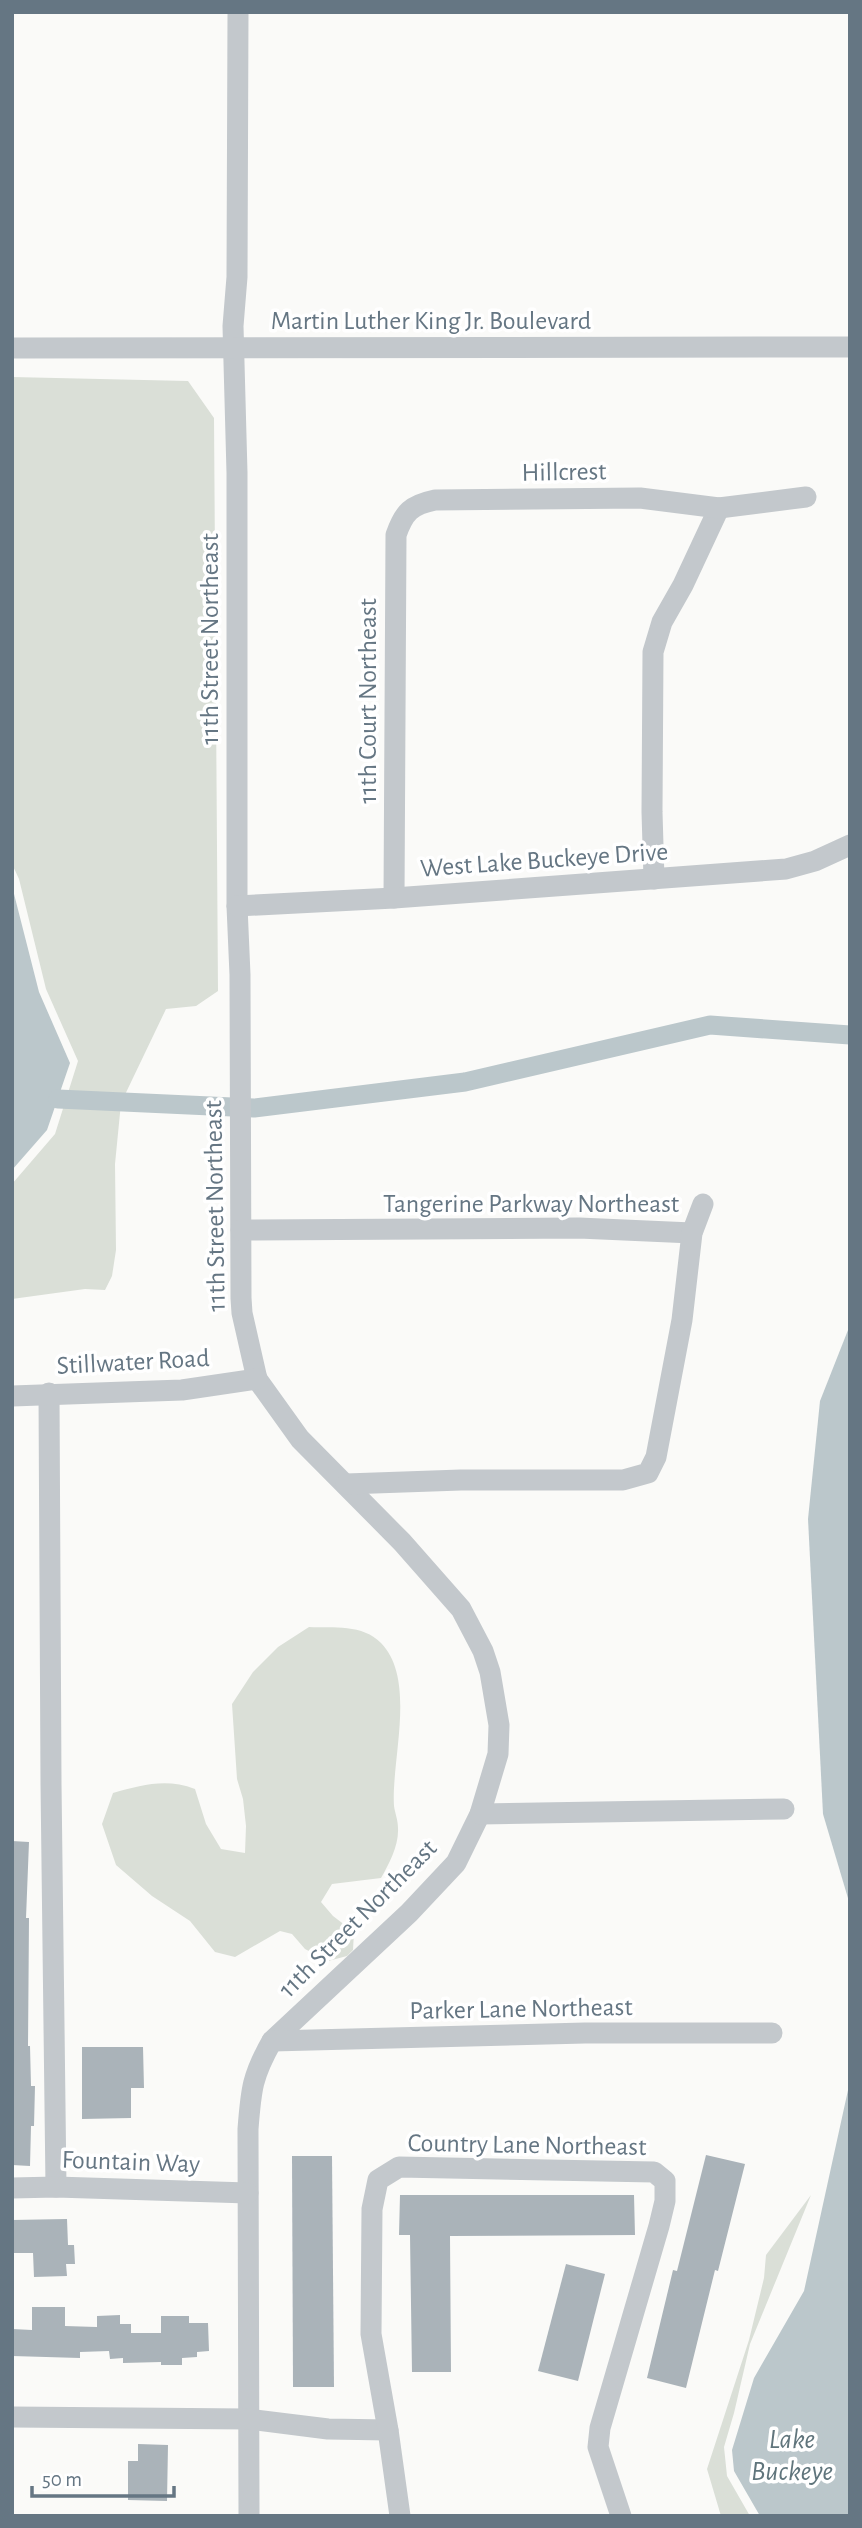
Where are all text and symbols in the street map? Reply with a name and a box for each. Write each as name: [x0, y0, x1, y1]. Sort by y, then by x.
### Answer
street label: Martin Luther King Jr. Boulevard: [271, 308, 591, 334]
street label: Hillcrest: [521, 458, 607, 486]
street label: 11th Street Northeast: [197, 533, 223, 745]
street label: 11th Court Northeast: [355, 598, 381, 804]
street label: West Lake Buckeye Drive: [419, 838, 669, 882]
street label: 11th Street Northeast: [200, 1100, 230, 1312]
street label: Tangerine Parkway Northeast: [383, 1191, 679, 1217]
street label: Stillwater Road: [56, 1345, 210, 1379]
street label: 11th Street Northeast: [274, 1835, 442, 2003]
street label: Parker Lane Northeast: [409, 1994, 633, 2024]
street label: Country Lane Northeast: [407, 2130, 647, 2160]
street label: Fountain Way: [61, 2147, 201, 2177]
water label: Lake Buckeye: [751, 2426, 833, 2486]
scale bar: [32, 2454, 173, 2498]
text: 50 m: [42, 2469, 82, 2490]

